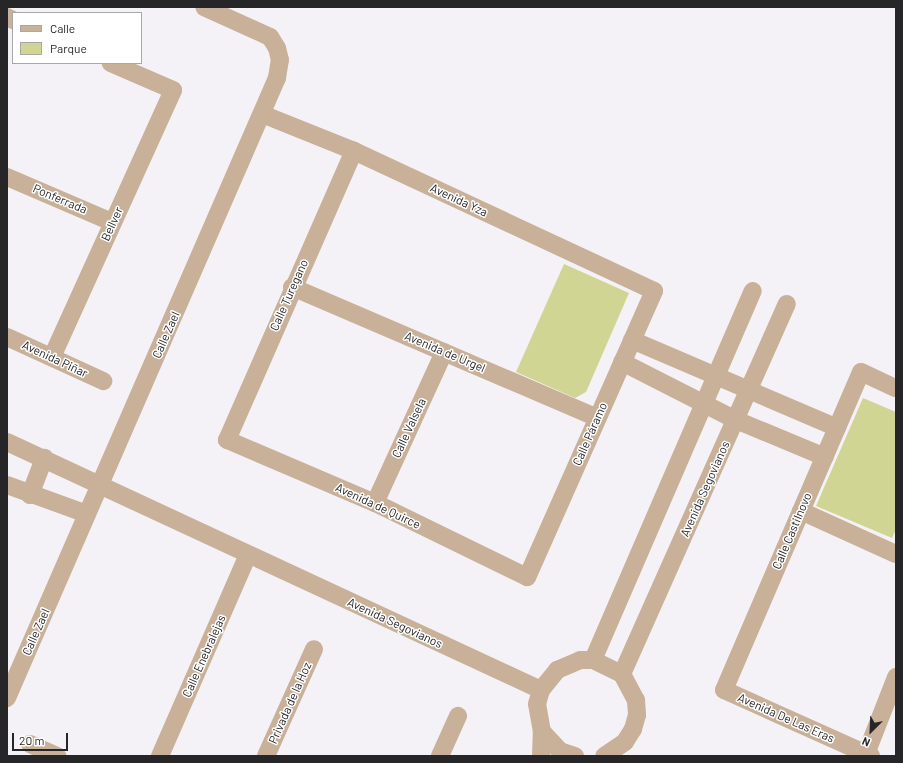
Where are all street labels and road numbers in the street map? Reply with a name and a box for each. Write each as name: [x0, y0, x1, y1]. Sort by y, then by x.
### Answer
street label: Avenida Yza: [428, 180, 490, 220]
street label: Ponferrada: [31, 181, 89, 217]
street label: Bellver: [98, 205, 126, 243]
street label: Calle Turegano: [267, 257, 311, 333]
street label: Calle Zael: [149, 309, 183, 361]
street label: Avenida de Urgel: [402, 328, 488, 376]
street label: Avenida Piñar: [20, 338, 90, 380]
street label: Calle Valsela: [389, 396, 429, 460]
street label: Calle Páramo: [570, 400, 610, 468]
street label: Avenida Segovianos: [677, 439, 733, 539]
street label: Avenida de Quirce: [333, 480, 423, 532]
street label: Calle Castilnovo: [769, 491, 815, 571]
street label: Avenida Segovianos: [345, 595, 445, 651]
street label: Calle Zael: [19, 606, 53, 658]
street label: Calle Enebralejas: [179, 613, 229, 699]
street label: Privada de la Hoz: [266, 660, 314, 746]
street label: Avenida De Las Eras: [735, 690, 837, 746]

